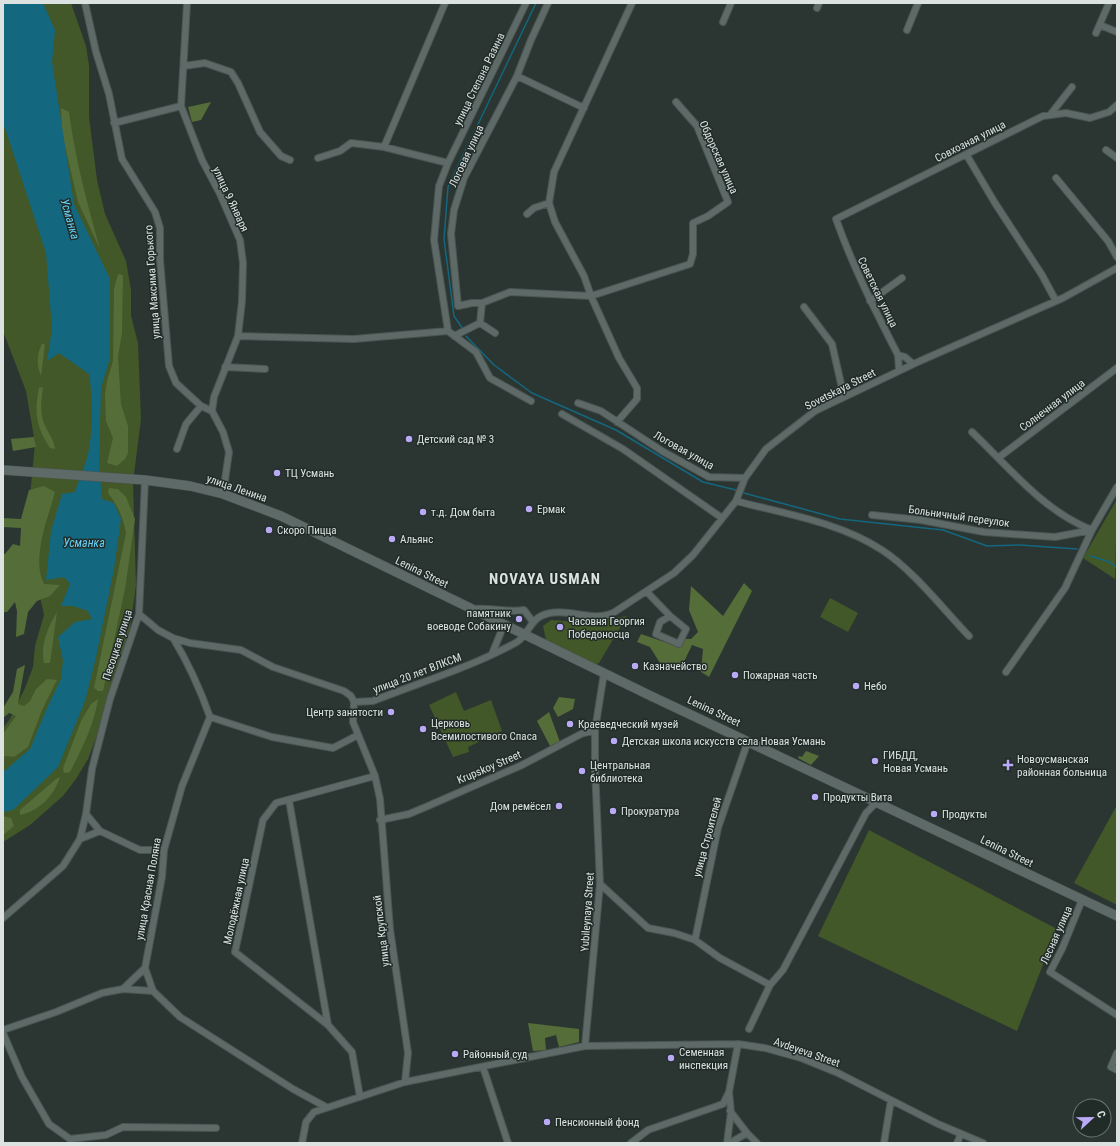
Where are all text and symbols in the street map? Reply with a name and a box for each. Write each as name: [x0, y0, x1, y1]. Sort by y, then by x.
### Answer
street label: улица Степана Разина: [451, 31, 508, 128]
street label: Совхозная улица: [933, 118, 1008, 165]
street label: Обдорская улица: [697, 119, 741, 196]
street label: Логовая улица: [446, 123, 487, 189]
street label: улица 9 Января: [210, 165, 251, 234]
water label: Усманка: [58, 197, 82, 241]
street label: улица Максима Горького: [142, 224, 163, 339]
street label: Советская улица: [855, 255, 900, 330]
street label: Sovetskaya Street: [803, 366, 878, 413]
street label: Солнечная улица: [1017, 377, 1088, 434]
street label: Логовая улица: [651, 428, 716, 472]
place label: Детский сад № 3: [417, 433, 494, 446]
marker: Детский сад № 3: [404, 434, 414, 444]
place label: ТЦ Усмань: [285, 467, 334, 480]
marker: ТЦ Усмань: [272, 468, 282, 478]
street label: улица Ленина: [205, 472, 269, 505]
place label: Ермак: [537, 503, 566, 516]
street label: Больничный переулок: [907, 503, 1011, 530]
marker: Ермак: [524, 504, 534, 514]
place label: т.д. Дом быта: [431, 506, 495, 519]
marker: т.д. Дом быта: [418, 507, 428, 517]
place label: Скоро Пицца: [277, 524, 337, 537]
marker: Скоро Пицца: [264, 525, 274, 535]
place label: Альянс: [400, 533, 433, 546]
marker: Альянс: [387, 534, 397, 544]
water label: Усманка: [63, 536, 105, 550]
street label: Lenina Street: [393, 554, 450, 591]
district label: NOVAYA USMAN: [489, 570, 601, 588]
place label: памятник воеводе Собакину: [427, 607, 512, 633]
street label: Песоцкая улица: [100, 608, 135, 682]
marker: памятник воеводе Собакину: [514, 614, 524, 624]
place label: Часовня Георгия Победоносца: [568, 615, 645, 641]
marker: Часовня Георгия Победоносца: [555, 622, 565, 632]
street label: улица 20 лет ВЛКСМ: [371, 651, 463, 696]
place label: Казначейство: [643, 660, 708, 673]
marker: Казначейство: [630, 661, 640, 671]
place label: Пожарная часть: [743, 669, 818, 682]
marker: Пожарная часть: [730, 670, 740, 680]
place label: Небо: [864, 680, 887, 693]
marker: Небо: [851, 681, 861, 691]
street label: Lenina Street: [685, 693, 742, 729]
place label: Центр занятости: [306, 706, 383, 719]
marker: Центр занятости: [386, 707, 396, 717]
place label: Церковь Всемилостивого Спаса: [431, 717, 537, 743]
place label: Краеведческий музей: [578, 718, 678, 731]
marker: Краеведческий музей: [565, 719, 575, 729]
marker: Церковь Всемилостивого Спаса: [418, 724, 428, 734]
place label: Детская школа искусств села Новая Усмань: [622, 735, 826, 748]
marker: Детская школа искусств села Новая Усмань: [609, 736, 619, 746]
street label: Krupskoy Street: [455, 748, 523, 787]
place label: ГИБДД, Новая Усмань: [883, 749, 948, 775]
place label: Новоусманская районная больница: [1017, 753, 1107, 779]
marker: ГИБДД, Новая Усмань: [870, 756, 880, 766]
place label: Центральная библиотека: [590, 759, 650, 785]
marker: Новоусманская районная больница: [1002, 759, 1014, 771]
marker: Центральная библиотека: [577, 766, 587, 776]
place label: Продукты Вита: [823, 791, 892, 804]
marker: Продукты Вита: [810, 792, 820, 802]
street label: улица Строителей: [691, 796, 724, 879]
place label: Дом ремёсел: [490, 800, 551, 813]
marker: Дом ремёсел: [554, 801, 564, 811]
place label: Прокуратура: [621, 805, 679, 818]
marker: Прокуратура: [608, 806, 618, 816]
place label: Продукты: [942, 808, 987, 821]
marker: Продукты: [929, 809, 939, 819]
street label: Lenina Street: [978, 833, 1035, 870]
street label: улица Красная Поляна: [133, 837, 164, 941]
street label: Молодёжная улица: [221, 857, 252, 946]
street label: Yubileynaya Street: [578, 872, 597, 952]
street label: улица Крупской: [371, 894, 392, 968]
street label: Лесная улица: [1038, 904, 1075, 966]
street label: Avdeyeva Street: [772, 1035, 842, 1070]
place label: Семенная инспекция: [679, 1046, 728, 1072]
place label: Районный суд: [463, 1048, 528, 1061]
marker: Районный суд: [450, 1049, 460, 1059]
marker: Семенная инспекция: [666, 1053, 676, 1063]
north arrow: [1072, 1098, 1112, 1138]
text: С: [1094, 1109, 1108, 1120]
place label: Пенсионный фонд: [555, 1116, 640, 1129]
marker: Пенсионный фонд: [542, 1117, 552, 1127]

